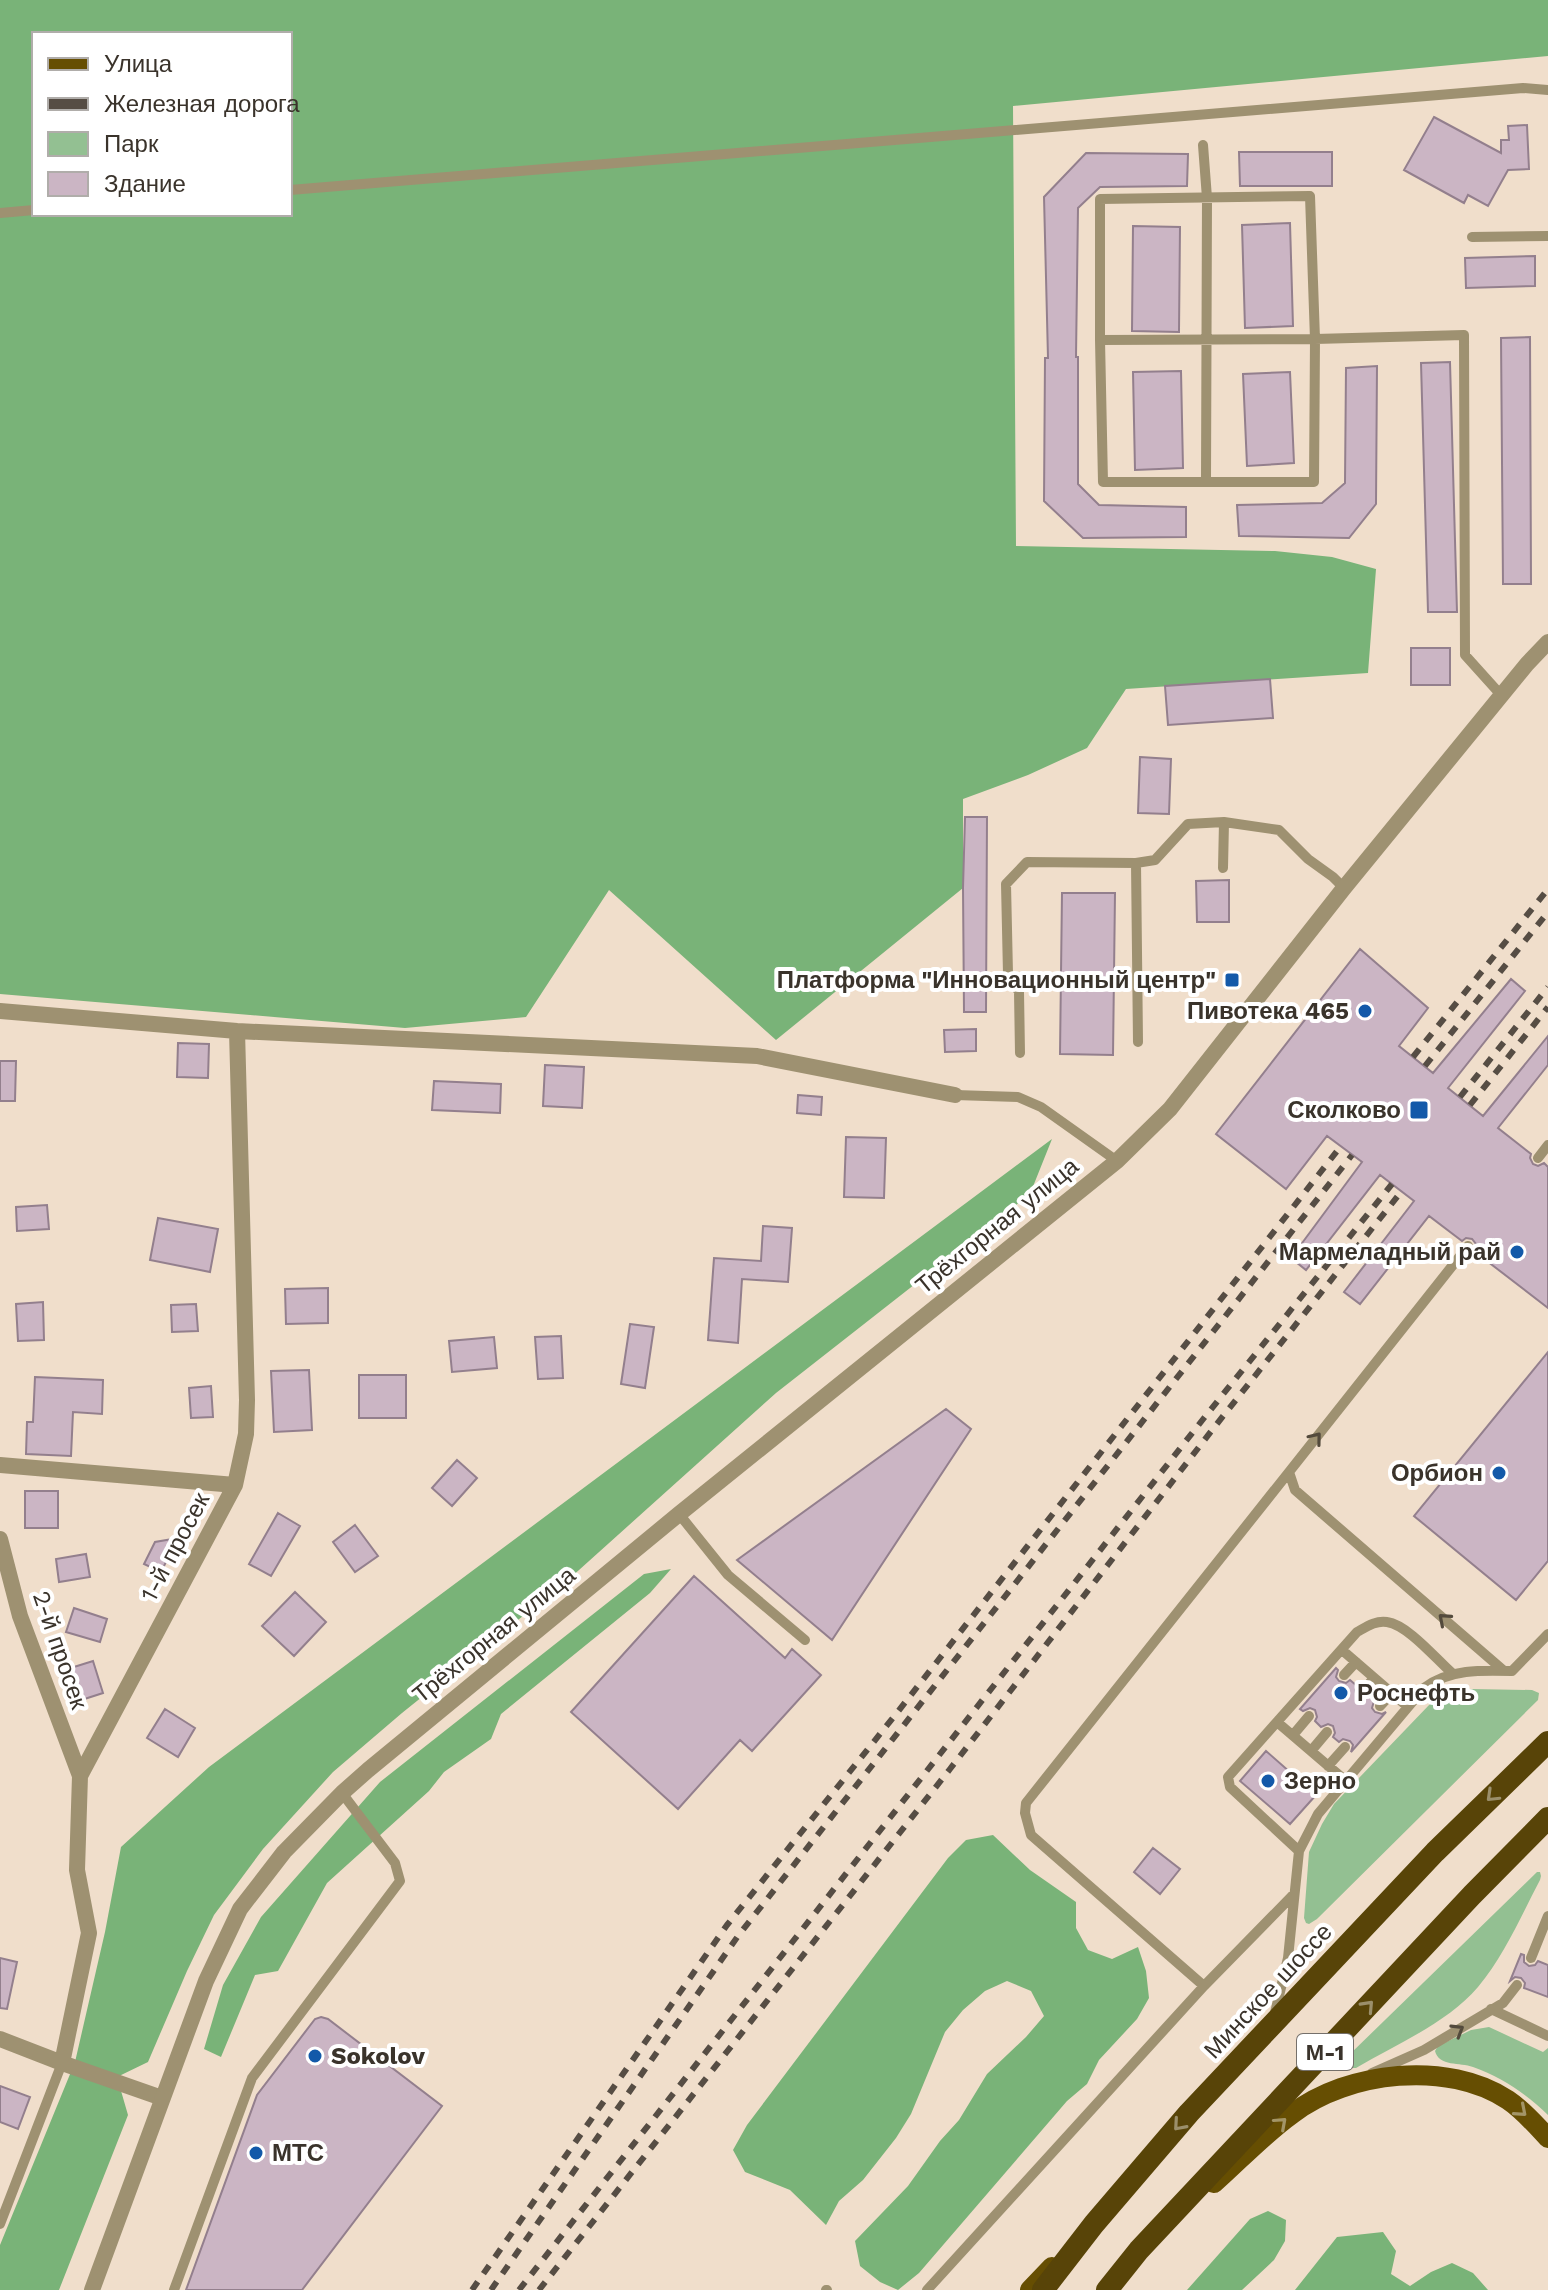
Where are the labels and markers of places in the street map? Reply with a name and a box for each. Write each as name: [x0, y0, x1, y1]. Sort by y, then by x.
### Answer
place label: Платформа "Инновационный центр": [777, 966, 1216, 994]
marker: Платформа "Инновационный центр": [1223, 971, 1241, 989]
place label: Пивотека 465: [1187, 997, 1349, 1025]
marker: Пивотека 465: [1356, 1002, 1374, 1020]
place label: Сколково: [1287, 1096, 1401, 1124]
marker: Сколково: [1408, 1099, 1430, 1121]
place label: Мармеладный рай: [1279, 1238, 1501, 1266]
marker: Мармеладный рай: [1508, 1243, 1526, 1261]
place label: Орбион: [1391, 1459, 1483, 1487]
marker: Орбион: [1490, 1464, 1508, 1482]
place label: Роснефть: [1357, 1679, 1475, 1707]
marker: Роснефть: [1332, 1684, 1350, 1702]
place label: Зерно: [1284, 1767, 1356, 1795]
marker: Зерно: [1259, 1772, 1277, 1790]
place label: Sokolov: [331, 2042, 426, 2070]
marker: Sokolov: [306, 2047, 324, 2065]
place label: МТС: [272, 2139, 324, 2167]
marker: МТС: [247, 2144, 265, 2162]

